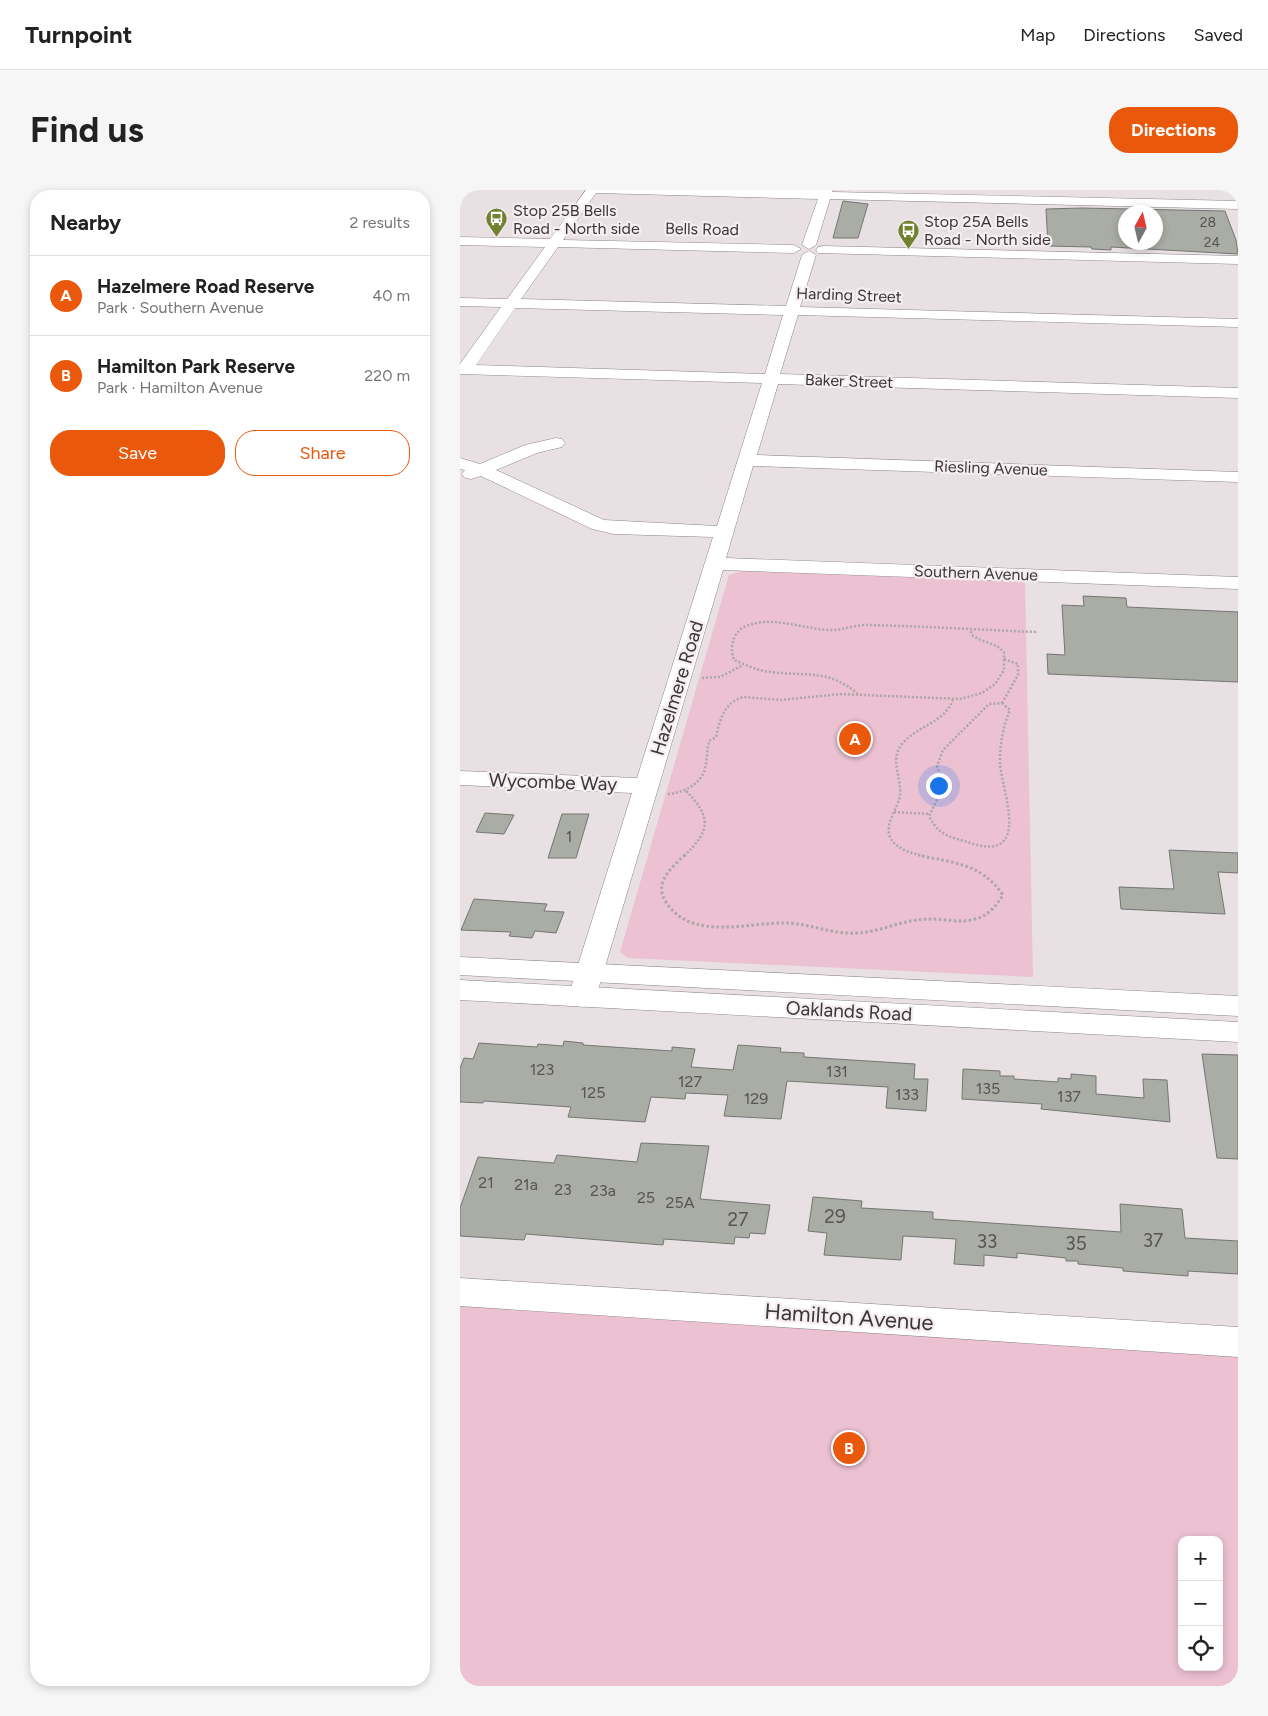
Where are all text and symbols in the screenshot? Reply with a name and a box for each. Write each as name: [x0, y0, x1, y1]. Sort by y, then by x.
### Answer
text: Turnpoint: [25, 20, 132, 49]
text: Map: [1020, 24, 1055, 46]
text: Directions: [1083, 24, 1165, 46]
text: Saved: [1193, 24, 1243, 46]
button: Directions: [1109, 107, 1238, 153]
text: Find us: [30, 109, 144, 151]
place label: Stop 25B Bells Road - North side: [513, 201, 640, 238]
north arrow: [1118, 205, 1163, 250]
bus stop icon: Stop 25B Bells Road - North side: [485, 207, 509, 238]
text: Nearby: [50, 210, 121, 235]
place label: Stop 25A Bells Road - North side: [924, 212, 1051, 249]
text: 2 results: [350, 213, 410, 232]
house number: 28: [1200, 214, 1216, 231]
bus stop icon: Stop 25A Bells Road - North side: [896, 218, 920, 249]
street label: Bells Road: [665, 219, 739, 239]
house number: 24: [1204, 234, 1221, 251]
text: Hazelmere Road Reserve: [97, 275, 314, 298]
street label: Harding Street: [796, 284, 902, 306]
text: A: [60, 286, 72, 305]
text: 40 m: [372, 286, 410, 305]
text: Park · Southern Avenue: [97, 298, 264, 317]
text: Hamilton Park Reserve: [97, 355, 295, 378]
text: B: [61, 366, 71, 385]
text: 220 m: [364, 366, 410, 385]
street label: Baker Street: [804, 370, 894, 392]
text: Park · Hamilton Avenue: [97, 378, 263, 397]
button: Save: [50, 430, 225, 476]
button: Share: [235, 430, 410, 476]
street label: Riesling Avenue: [934, 457, 1048, 479]
street label: Southern Avenue: [914, 561, 1039, 585]
street label: Hazelmere Road: [646, 618, 708, 758]
pin: A: [839, 720, 871, 758]
street label: Wycombe Way: [488, 768, 618, 796]
your location: [926, 773, 952, 799]
house number: 1: [566, 827, 572, 846]
street label: Oaklands Road: [785, 996, 913, 1026]
house number: 123: [530, 1060, 554, 1079]
house number: 131: [826, 1062, 848, 1081]
house number: 127: [678, 1072, 702, 1091]
house number: 135: [976, 1079, 1000, 1098]
house number: 125: [581, 1083, 605, 1102]
house number: 133: [895, 1085, 919, 1104]
house number: 137: [1057, 1087, 1081, 1106]
house number: 129: [744, 1089, 768, 1108]
house number: 21: [478, 1173, 494, 1192]
house number: 21a: [514, 1175, 538, 1194]
house number: 23: [554, 1180, 572, 1199]
house number: 23a: [590, 1181, 616, 1200]
house number: 25: [637, 1188, 655, 1207]
house number: 25A: [666, 1193, 695, 1212]
house number: 29: [824, 1205, 846, 1228]
house number: 27: [728, 1208, 748, 1231]
house number: 37: [1143, 1229, 1163, 1252]
house number: 33: [977, 1230, 997, 1253]
house number: 35: [1065, 1232, 1087, 1255]
street label: Hamilton Avenue: [763, 1298, 935, 1336]
pin: B: [833, 1429, 865, 1467]
map controls: [1178, 1536, 1223, 1671]
button: +: [1178, 1536, 1223, 1581]
button: −: [1178, 1581, 1223, 1626]
button: locate: [1178, 1626, 1223, 1671]

